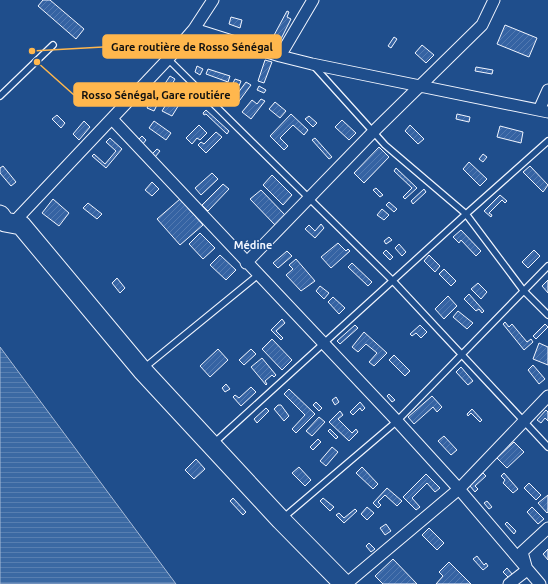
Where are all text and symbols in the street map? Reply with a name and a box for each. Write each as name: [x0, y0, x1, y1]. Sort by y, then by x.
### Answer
callout: Gare routière de Rosso Sénégal: [103, 35, 281, 58]
text: Gare routière de Rosso Sénégal: [111, 41, 274, 53]
callout: Rosso Sénégal, Gare routiére: [74, 83, 239, 106]
text: Rosso Sénégal, Gare routiére: [81, 89, 231, 101]
district label: Médine: [234, 239, 272, 251]

